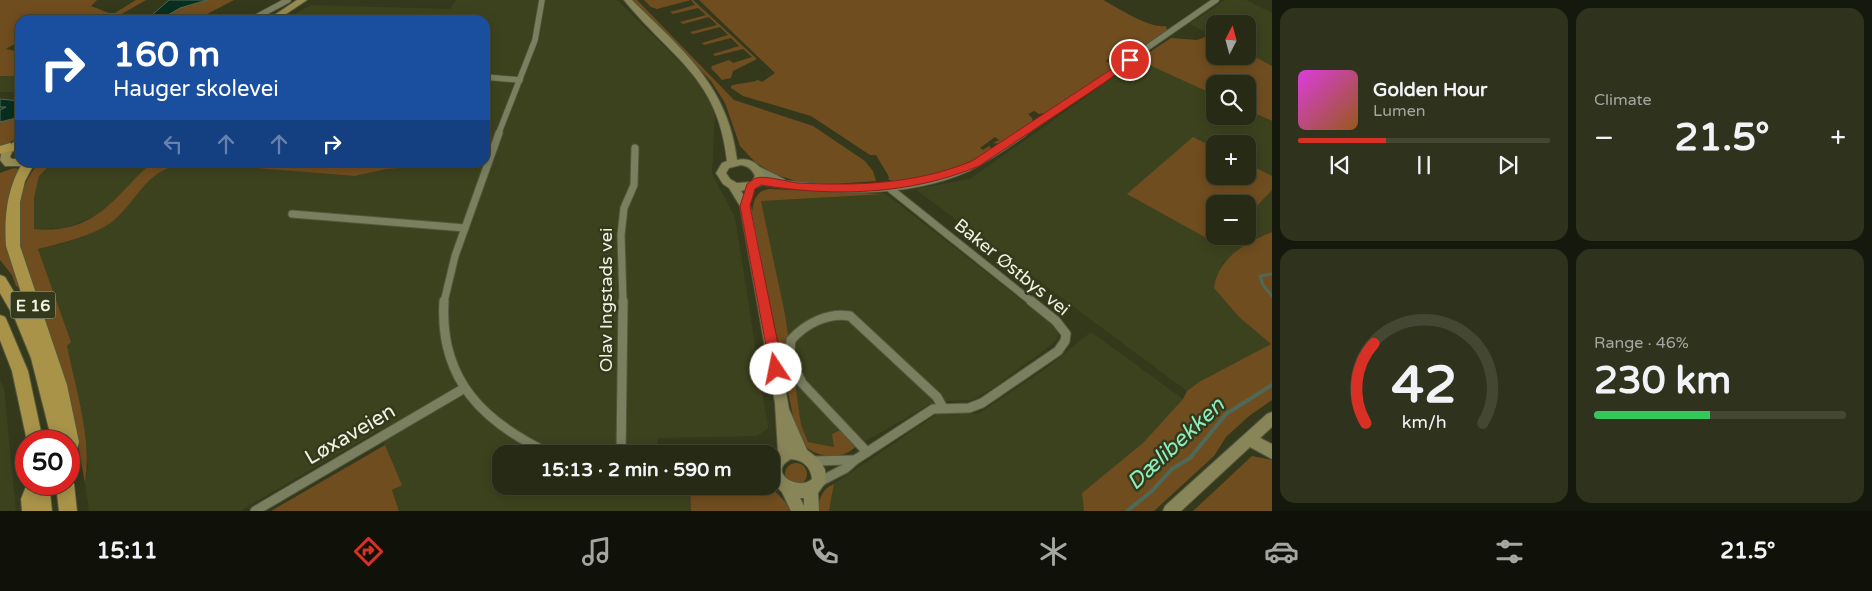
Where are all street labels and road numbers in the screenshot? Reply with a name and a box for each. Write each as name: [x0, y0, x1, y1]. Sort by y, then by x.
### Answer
street label: Baker Østbys vei: [950, 214, 1074, 320]
street label: Olav Ingstads vei: [595, 228, 617, 372]
road number: E 16: [10, 292, 56, 318]
street label: Løxaveien: [301, 399, 400, 470]

